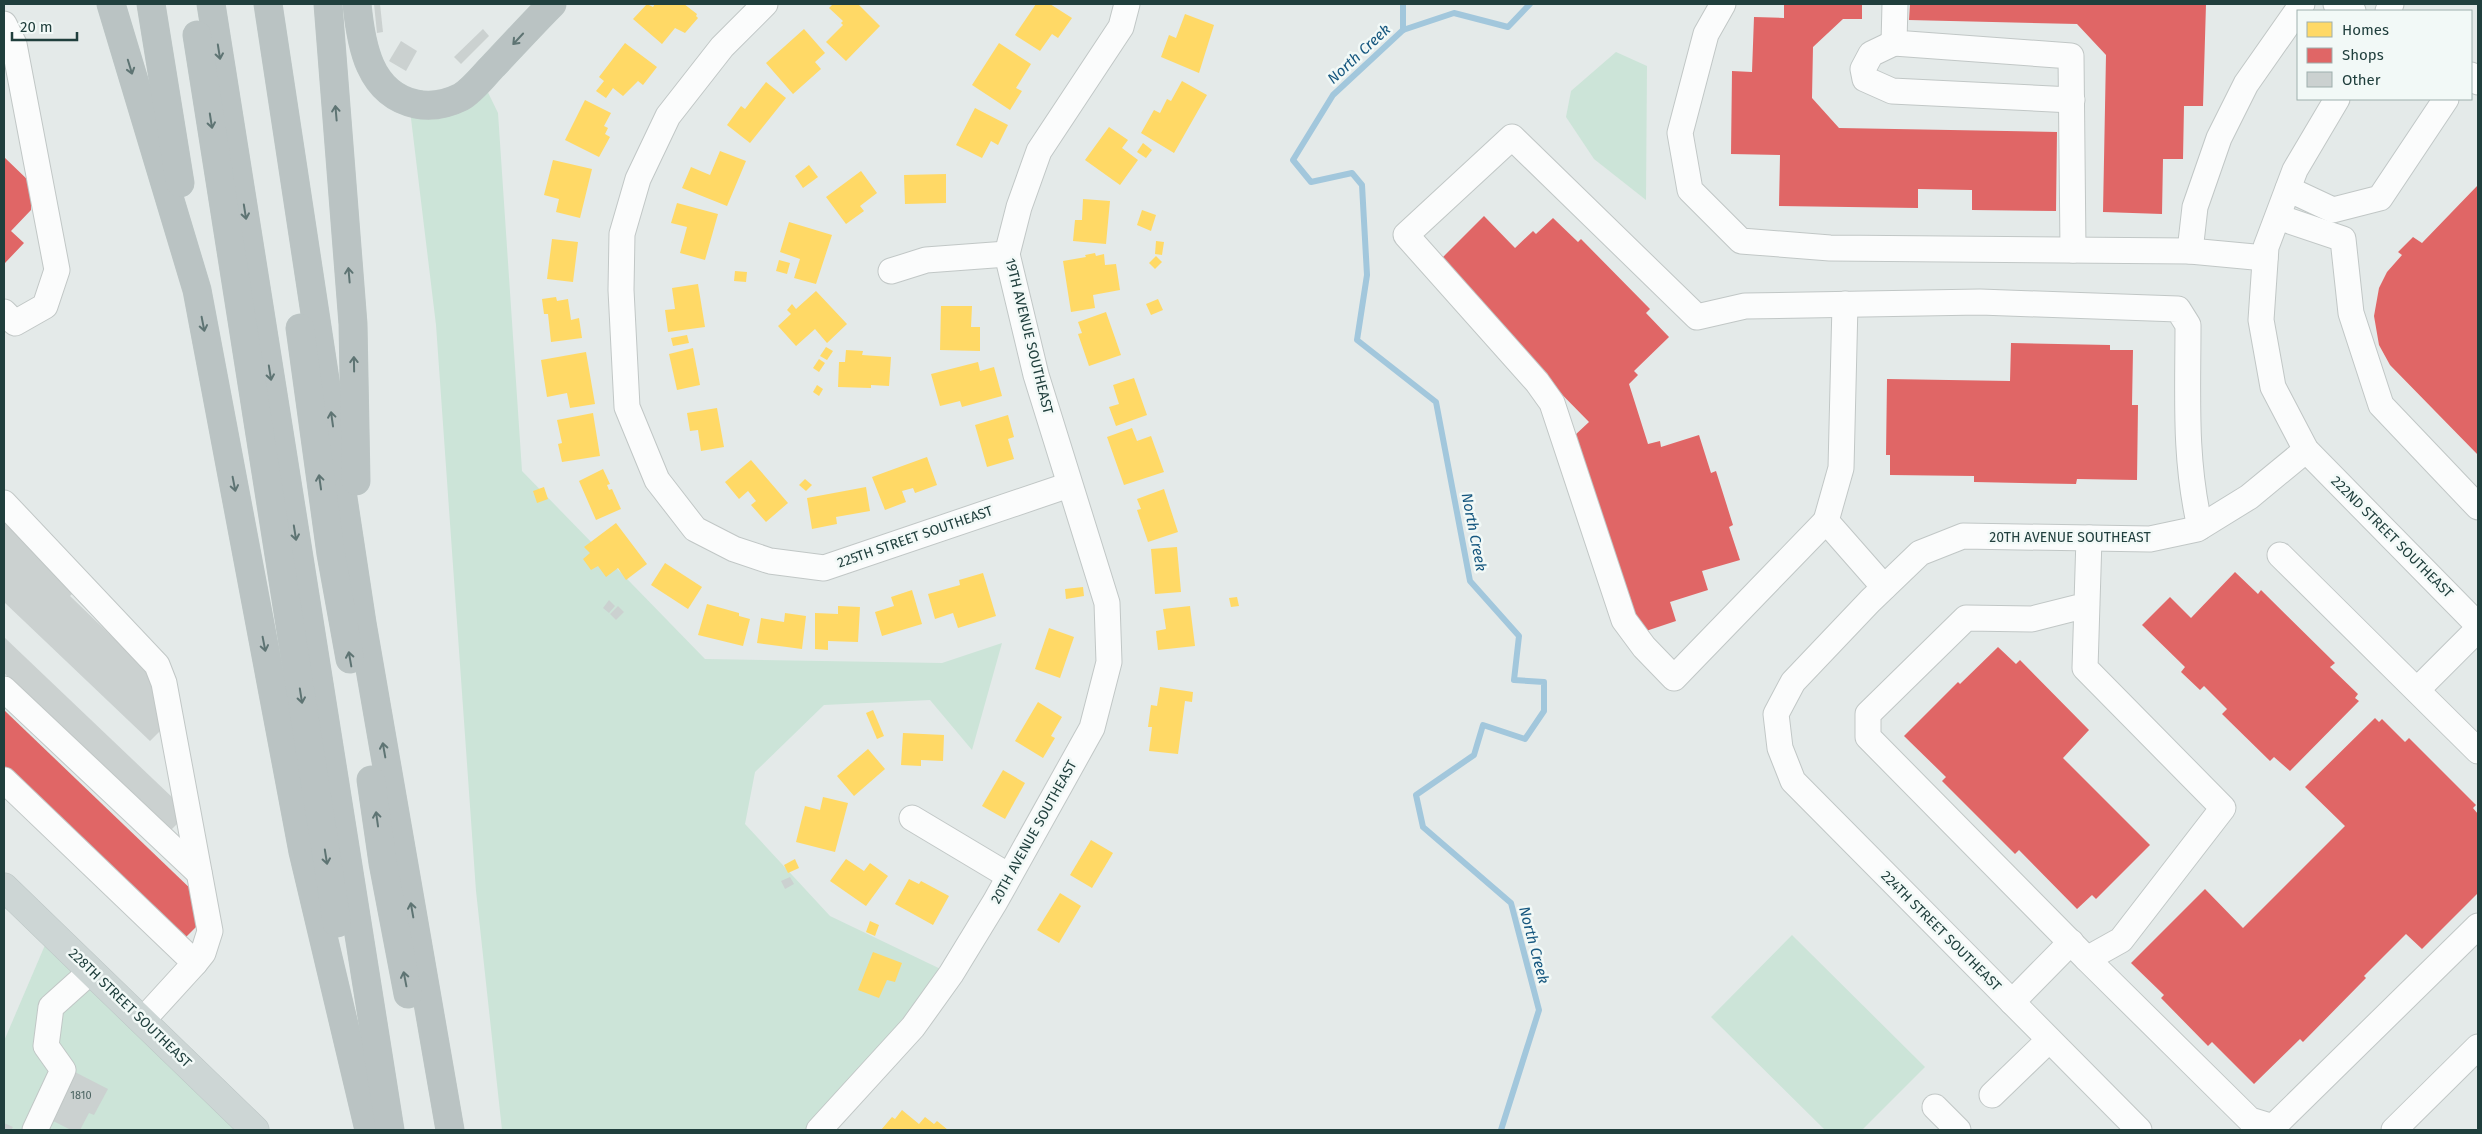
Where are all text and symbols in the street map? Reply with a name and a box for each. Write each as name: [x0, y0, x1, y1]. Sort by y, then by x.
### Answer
scale bar: [12, 10, 78, 42]
legend: [2297, 10, 2472, 100]
text: 20 m: [20, 18, 53, 36]
water label: North Creek: [1324, 20, 1394, 88]
text: Homes: [2342, 21, 2389, 39]
one-way arrow: [512, 33, 524, 46]
one-way arrow: [215, 43, 225, 59]
text: Shops: [2342, 46, 2384, 64]
one-way arrow: [126, 59, 136, 75]
text: Other: [2342, 71, 2381, 89]
one-way arrow: [332, 105, 341, 121]
one-way arrow: [206, 113, 216, 129]
one-way arrow: [240, 204, 250, 220]
street label: 19TH AVENUE SOUTHEAST: [1001, 256, 1057, 416]
one-way arrow: [344, 267, 354, 283]
one-way arrow: [199, 316, 209, 332]
one-way arrow: [349, 356, 359, 372]
one-way arrow: [265, 365, 275, 381]
one-way arrow: [327, 411, 337, 427]
street label: 222ND STREET SOUTHEAST: [2327, 472, 2457, 602]
one-way arrow: [315, 474, 325, 490]
one-way arrow: [229, 476, 239, 492]
water label: North Creek: [1458, 491, 1490, 573]
street label: 225TH STREET SOUTHEAST: [835, 502, 996, 572]
one-way arrow: [291, 525, 301, 541]
street label: 20TH AVENUE SOUTHEAST: [1989, 529, 2151, 546]
one-way arrow: [259, 635, 269, 651]
one-way arrow: [344, 652, 354, 668]
one-way arrow: [297, 688, 307, 704]
one-way arrow: [379, 742, 389, 758]
street label: 20TH AVENUE SOUTHEAST: [987, 757, 1081, 907]
one-way arrow: [372, 812, 382, 828]
one-way arrow: [322, 849, 332, 865]
street label: 224TH STREET SOUTHEAST: [1877, 867, 2005, 995]
one-way arrow: [406, 902, 416, 918]
water label: North Creek: [1515, 904, 1553, 986]
street label: 228TH STREET SOUTHEAST: [65, 945, 195, 1072]
one-way arrow: [400, 972, 409, 988]
house number: 1810: [70, 1089, 92, 1102]

